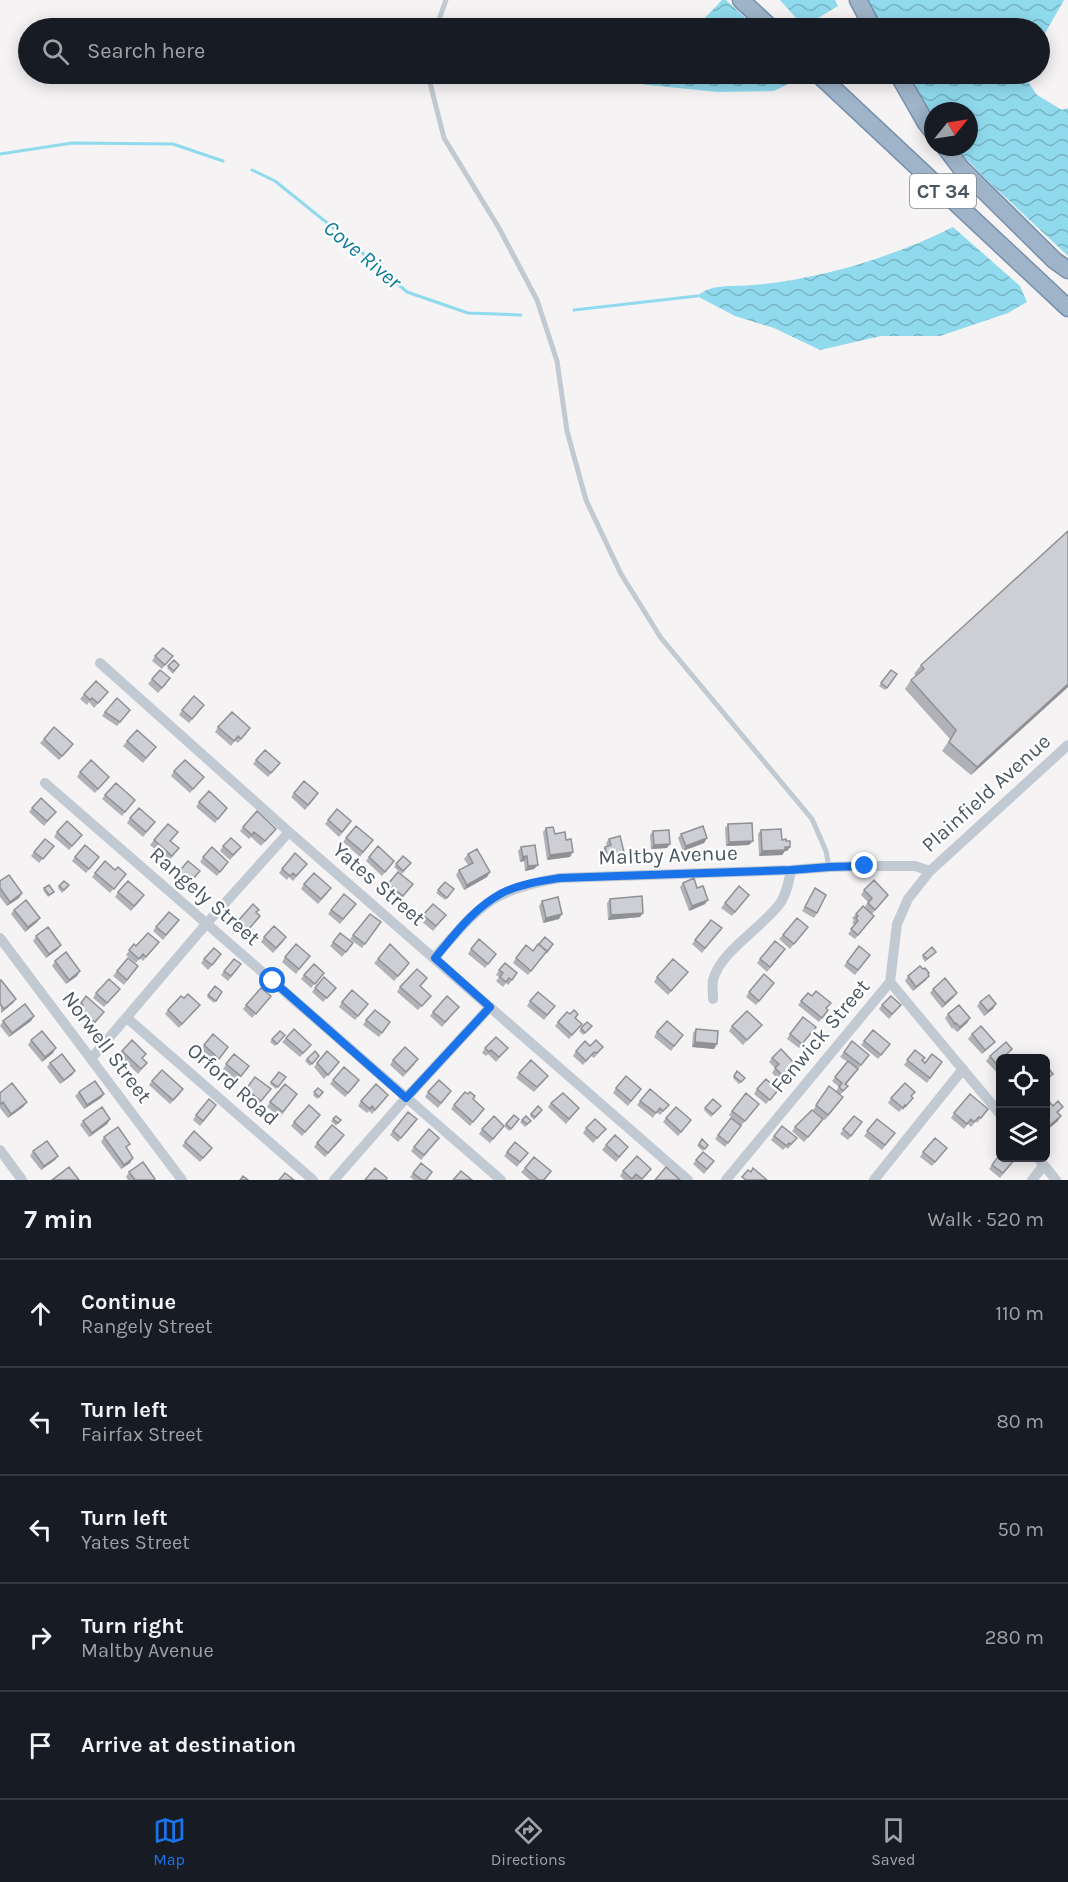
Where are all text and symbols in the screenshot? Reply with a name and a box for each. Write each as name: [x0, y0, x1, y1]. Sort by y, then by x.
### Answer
search box: [18, 18, 1050, 84]
icon: search: [39, 35, 72, 68]
text: Search here: [87, 38, 205, 64]
north arrow: [924, 102, 978, 156]
road number: CT 34: [910, 174, 976, 208]
water label: Cove River: [318, 215, 408, 296]
street label: Plainfield Avenue: [917, 729, 1055, 857]
street label: Yates Street: [328, 837, 430, 931]
street label: Maltby Avenue: [598, 841, 738, 869]
street label: Rangely Street: [145, 842, 265, 950]
route end: [851, 852, 877, 878]
route start: [259, 967, 285, 993]
street label: Fenwick Street: [766, 974, 874, 1098]
street label: Norwell Street: [57, 986, 157, 1108]
street label: Orford Road: [182, 1038, 284, 1130]
map controls: [996, 1054, 1050, 1162]
button: locate: [996, 1054, 1050, 1108]
button: layers: [996, 1108, 1050, 1162]
text: 7 min: [24, 1204, 93, 1235]
text: Walk · 520 m: [928, 1208, 1044, 1231]
text: Continue: [81, 1289, 176, 1315]
icon: ahead: [24, 1297, 57, 1330]
text: 110 m: [995, 1302, 1044, 1325]
text: Rangely Street: [81, 1315, 212, 1338]
text: Turn left: [81, 1397, 168, 1423]
icon: left: [24, 1405, 57, 1438]
text: 80 m: [996, 1410, 1044, 1433]
text: Fairfax Street: [81, 1423, 203, 1446]
text: Turn left: [81, 1505, 168, 1531]
icon: left: [24, 1513, 57, 1546]
text: 50 m: [997, 1518, 1044, 1541]
text: Yates Street: [81, 1531, 190, 1554]
text: Turn right: [81, 1613, 184, 1639]
icon: right: [24, 1621, 57, 1654]
text: 280 m: [985, 1626, 1044, 1649]
text: Maltby Avenue: [81, 1639, 214, 1662]
icon: arrive: [24, 1729, 57, 1762]
text: Arrive at destination: [81, 1732, 296, 1758]
tab: Map: [153, 1814, 186, 1869]
tab: Directions: [491, 1814, 566, 1869]
tab: Saved: [871, 1814, 915, 1869]

